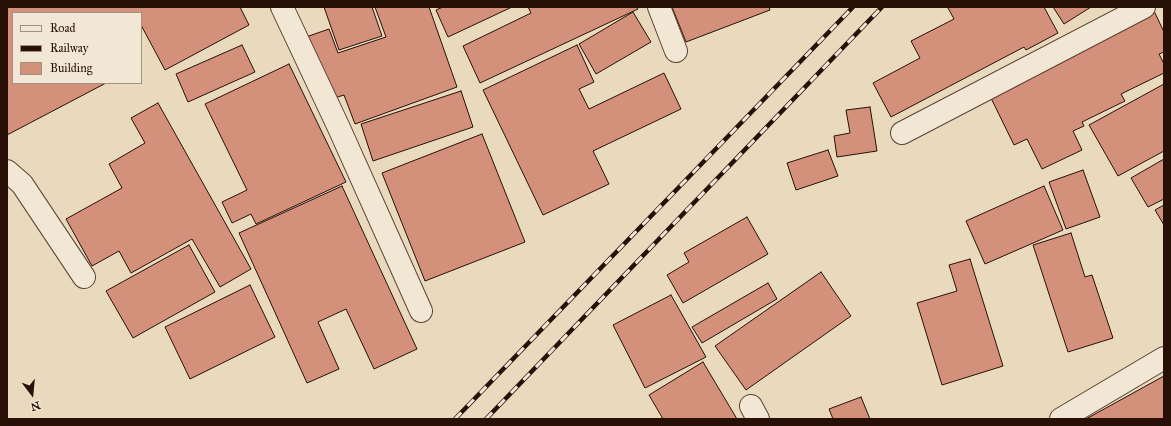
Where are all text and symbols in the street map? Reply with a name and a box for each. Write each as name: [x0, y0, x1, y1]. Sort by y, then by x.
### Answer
legend: [12, 12, 142, 84]
text: Road: [50, 21, 76, 35]
text: Railway: [50, 41, 88, 55]
text: Building: [50, 61, 92, 75]
north arrow: [12, 374, 52, 414]
text: N: [29, 398, 42, 414]

